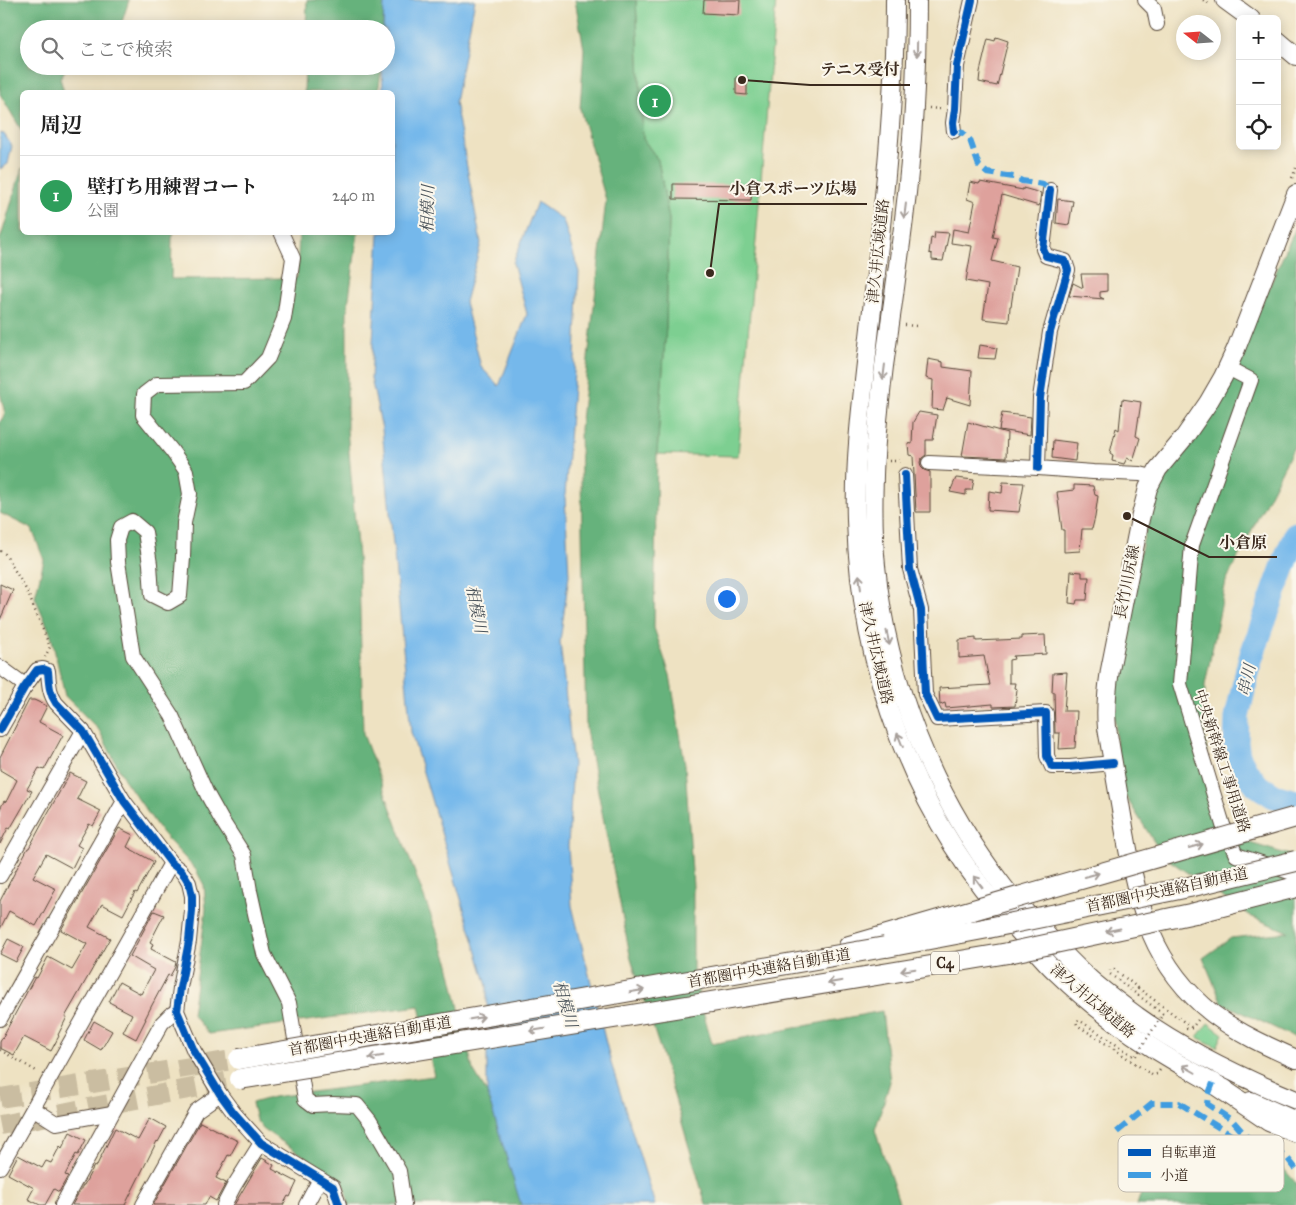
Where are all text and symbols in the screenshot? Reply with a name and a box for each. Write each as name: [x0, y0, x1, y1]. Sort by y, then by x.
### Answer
north arrow: [1176, 15, 1221, 60]
map controls: [1236, 15, 1281, 150]
button: +: [1236, 15, 1281, 60]
search box: [20, 20, 395, 75]
icon: search: [38, 34, 66, 62]
text: ここで検索: [78, 38, 173, 61]
one-way arrow: [912, 40, 921, 56]
callout: テニス受付: [810, 54, 910, 85]
text: テニス受付: [820, 60, 900, 79]
button: −: [1236, 60, 1281, 105]
pin: 1: [639, 82, 671, 120]
button: locate: [1236, 105, 1281, 150]
text: 周辺: [40, 112, 82, 138]
callout: 小倉スポーツ広場: [719, 173, 867, 204]
text: 壁打ち用練習コート: [87, 175, 258, 198]
text: 小倉スポーツ広場: [729, 179, 857, 198]
water label: 相模川: [418, 183, 437, 233]
text: 1: [53, 186, 59, 205]
text: 240 m: [332, 186, 375, 205]
street label: 津久井広域道路: [864, 198, 892, 304]
text: 公園: [87, 201, 119, 220]
one-way arrow: [900, 202, 910, 218]
one-way arrow: [879, 364, 889, 380]
callout: 小倉原: [1209, 526, 1277, 557]
text: 小倉原: [1219, 533, 1267, 552]
street label: 長竹川尻線: [1111, 543, 1143, 621]
one-way arrow: [855, 575, 865, 591]
water label: 相模川: [463, 584, 491, 636]
your location: [714, 586, 740, 612]
street label: 津久井広域道路: [855, 600, 897, 706]
one-way arrow: [884, 629, 893, 645]
water label: 串川: [1234, 660, 1260, 698]
street label: 中央新幹線工事用道路: [1190, 687, 1254, 835]
one-way arrow: [895, 732, 904, 748]
one-way arrow: [1188, 840, 1204, 850]
street label: 首都圏中央連絡自動車道: [1084, 864, 1250, 916]
one-way arrow: [1083, 870, 1099, 880]
one-way arrow: [972, 876, 983, 889]
one-way arrow: [1105, 926, 1121, 936]
street label: 首都圏中央連絡自動車道: [686, 945, 852, 991]
road number: C4: [931, 951, 959, 974]
street label: 津久井広域道路: [1047, 960, 1139, 1042]
one-way arrow: [900, 965, 916, 975]
one-way arrow: [828, 977, 844, 987]
water label: 相模川: [550, 978, 582, 1032]
one-way arrow: [629, 985, 645, 995]
street label: 首都圏中央連絡自動車道: [287, 1013, 453, 1059]
one-way arrow: [469, 1013, 485, 1023]
one-way arrow: [529, 1026, 545, 1036]
one-way arrow: [369, 1052, 385, 1062]
one-way arrow: [1182, 1064, 1197, 1074]
legend: [1118, 1135, 1284, 1192]
text: 自転車道: [1160, 1144, 1216, 1161]
text: 小道: [1160, 1167, 1188, 1184]

